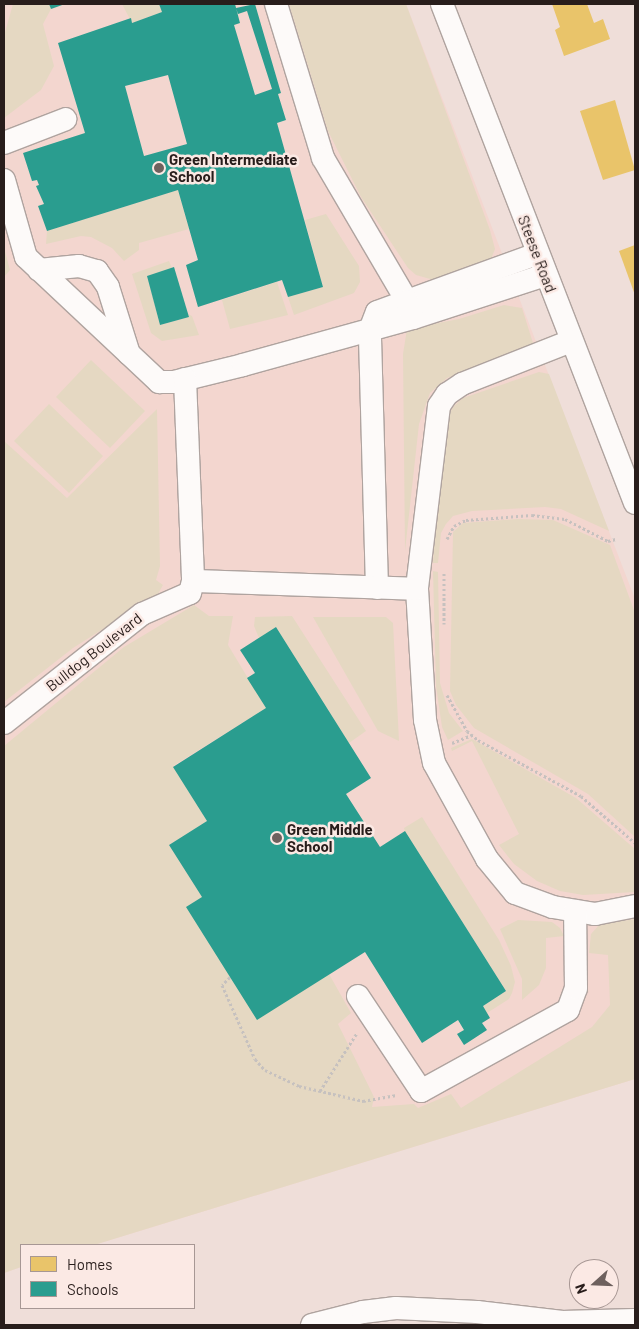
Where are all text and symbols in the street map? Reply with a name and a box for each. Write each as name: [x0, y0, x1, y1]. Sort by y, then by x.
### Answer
place label: Green Intermediate School: [169, 150, 298, 185]
marker: Green Intermediate School: [153, 162, 165, 174]
street label: Steese Road: [514, 213, 560, 295]
street label: Bulldog Boulevard: [43, 609, 145, 695]
place label: Green Middle School: [287, 820, 373, 855]
marker: Green Middle School: [271, 832, 283, 844]
legend: [20, 1244, 195, 1309]
text: Homes: [67, 1255, 112, 1273]
north arrow: [569, 1259, 619, 1309]
text: Schools: [67, 1280, 119, 1298]
text: N: [571, 1282, 590, 1296]

